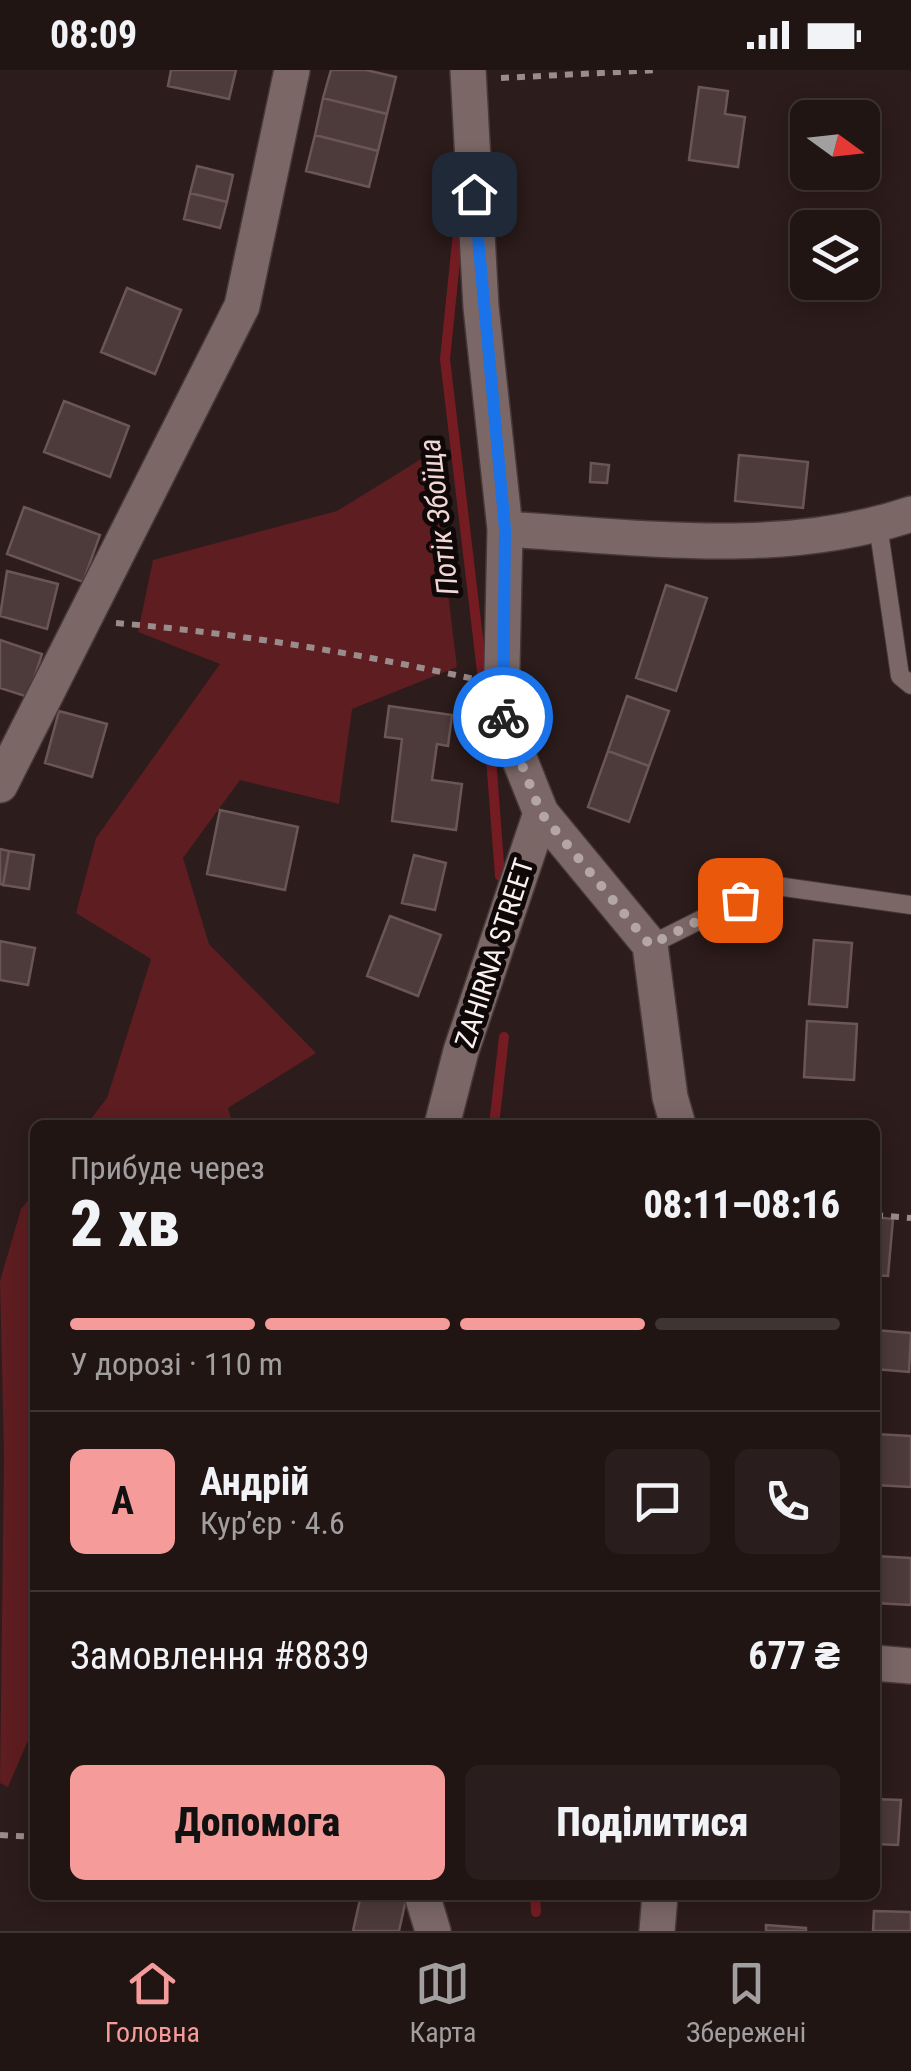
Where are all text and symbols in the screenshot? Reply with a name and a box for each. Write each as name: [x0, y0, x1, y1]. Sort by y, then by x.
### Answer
text: 08:09: [50, 13, 137, 57]
north arrow: [790, 100, 880, 190]
map controls: [790, 100, 880, 300]
pin: [432, 152, 517, 237]
icon: home: [447, 167, 502, 222]
button: layers: [790, 210, 880, 300]
water label: Потік Збоїща: [412, 437, 465, 598]
courier: [453, 667, 553, 767]
icon: bike: [476, 690, 531, 745]
street label: ZAHIRNA STREET: [448, 854, 541, 1052]
pin: [698, 858, 783, 943]
icon: bag: [713, 873, 768, 928]
text: Прибуде через: [70, 1149, 265, 1187]
text: 08:11–08:16: [643, 1183, 840, 1227]
text: 2 хв: [70, 1186, 180, 1262]
text: У дорозі · 110 m: [70, 1345, 283, 1383]
button: chat: [605, 1449, 710, 1554]
button: phone: [735, 1449, 840, 1554]
text: Андрій: [200, 1460, 309, 1504]
text: А: [111, 1479, 134, 1523]
text: Кур’єр · 4.6: [200, 1504, 345, 1542]
text: Замовлення #8839: [70, 1634, 369, 1678]
text: 677 ₴: [748, 1634, 840, 1678]
button: Допомога: [70, 1765, 445, 1880]
button: Поділитися: [465, 1765, 840, 1880]
tab: Головна: [105, 1956, 200, 2049]
tab: Карта: [409, 1956, 476, 2049]
tab: Збережені: [686, 1956, 806, 2049]

